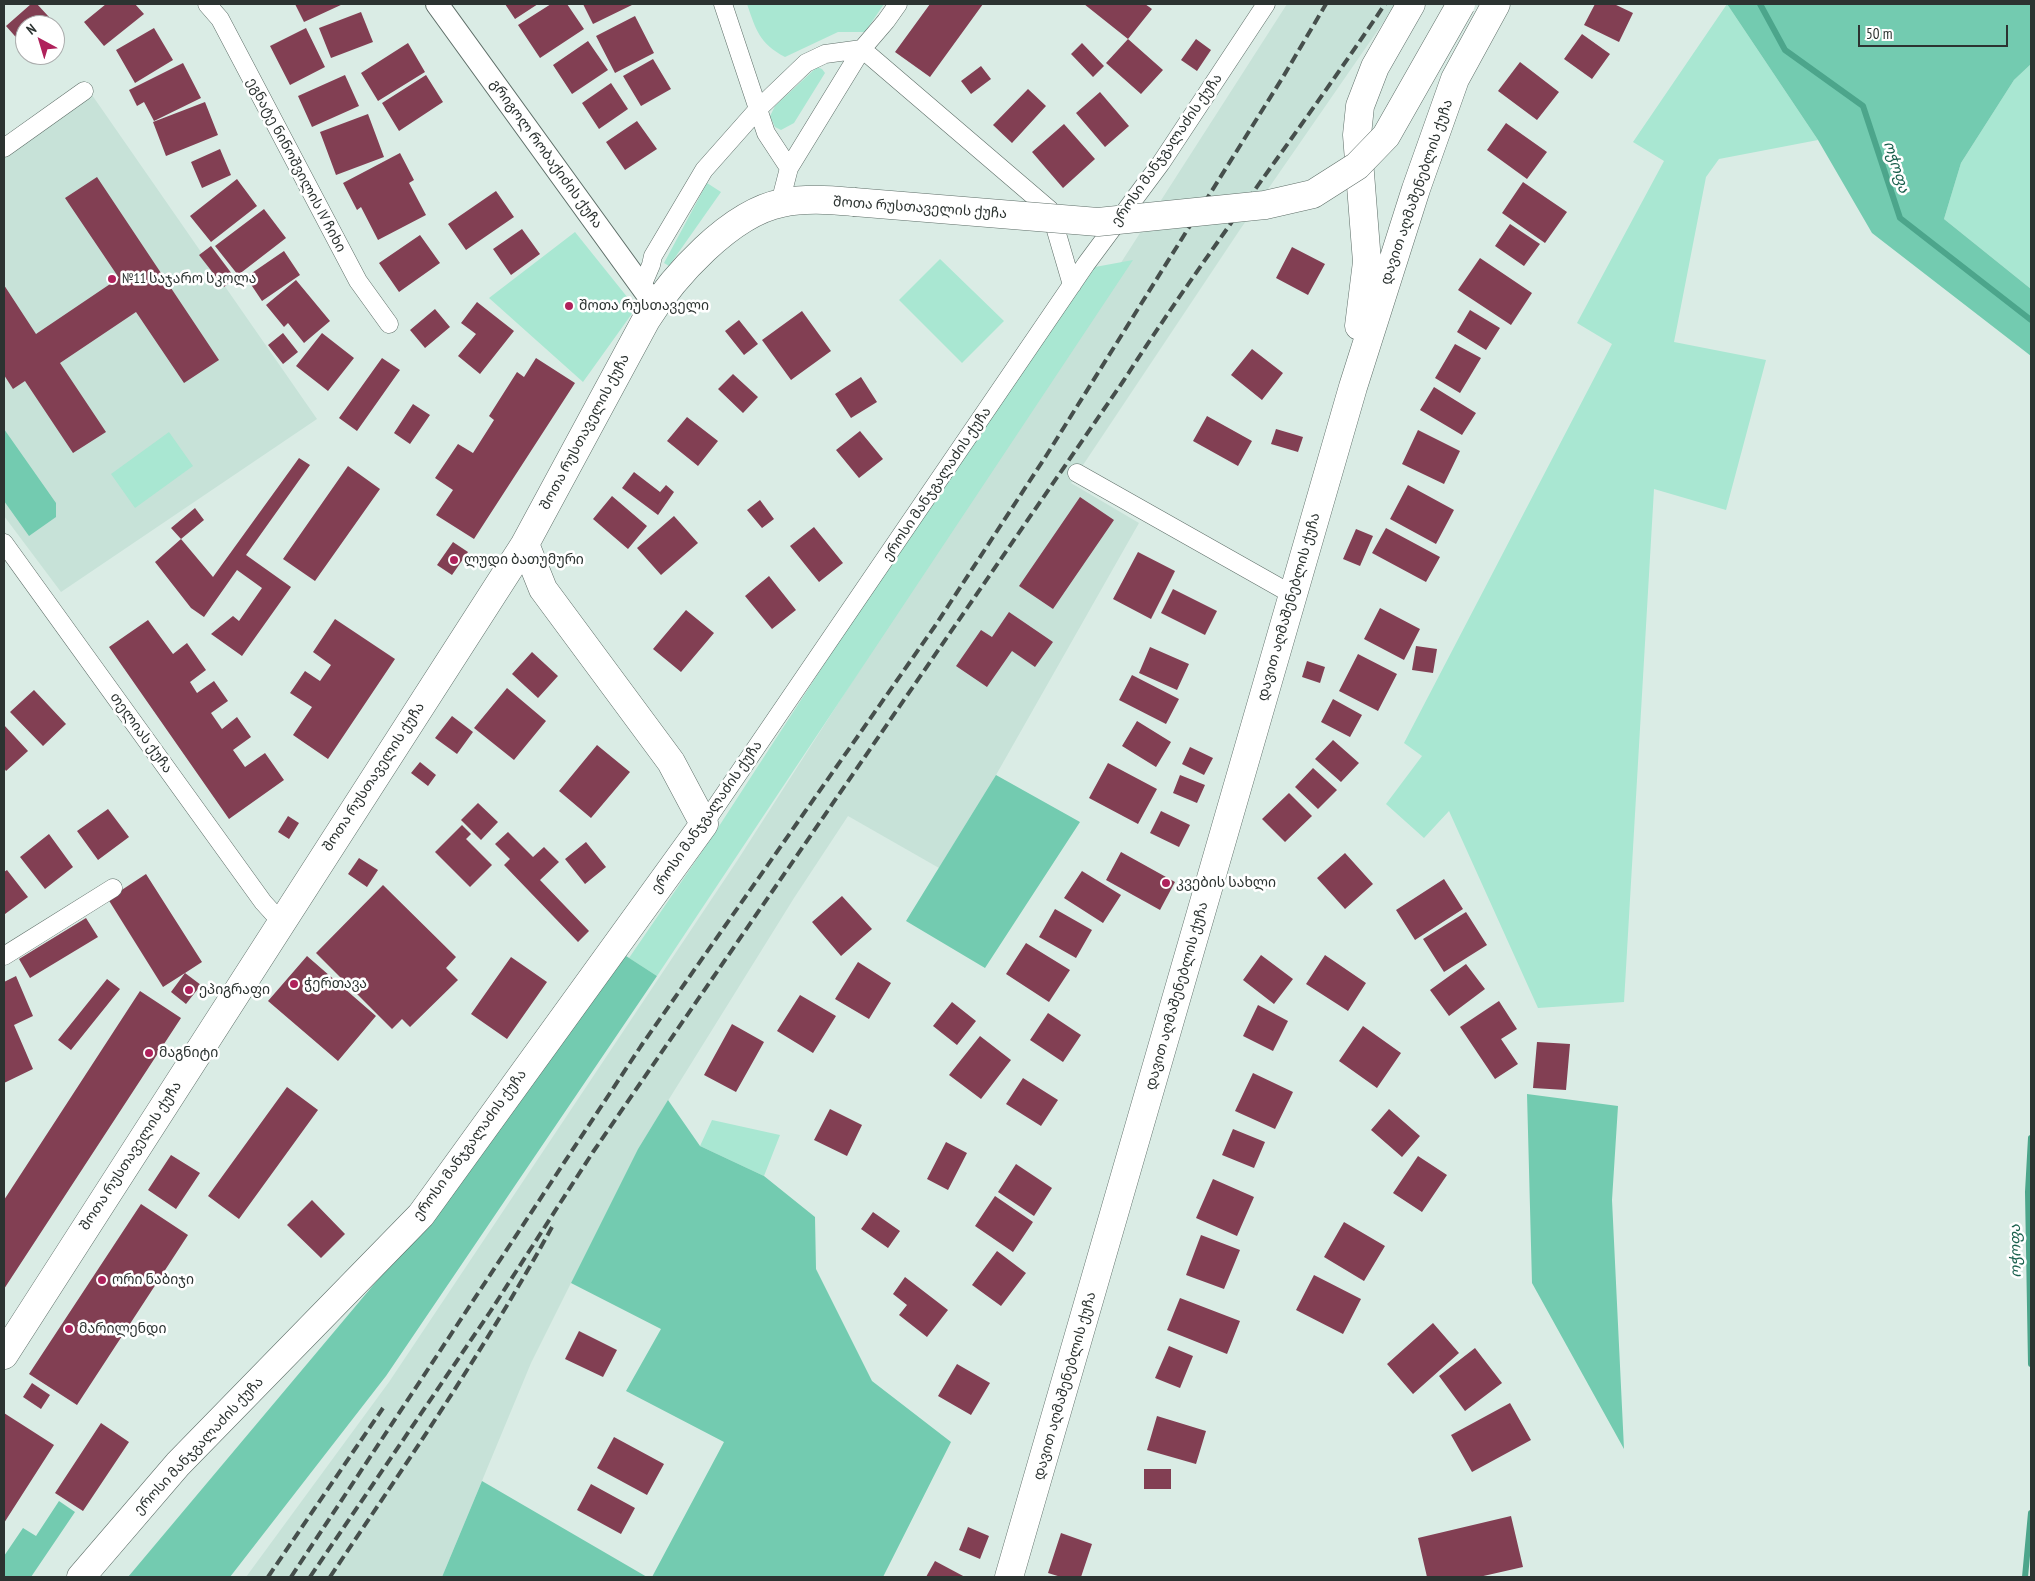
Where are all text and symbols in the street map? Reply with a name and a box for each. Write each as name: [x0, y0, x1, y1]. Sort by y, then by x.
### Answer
north arrow: [15, 15, 65, 65]
scale bar: [1860, 15, 2010, 47]
text: N: [23, 20, 40, 38]
text: 50 m: [1866, 24, 1892, 43]
street label: ეროსი მანჯგალაძის ქუჩა: [1108, 71, 1226, 229]
street label: ეგნატე ნინოშვილის IV ჩიხი: [243, 75, 349, 255]
street label: გრიგოლ რობაქიძის ქუჩა: [486, 76, 606, 232]
street label: დავით აღმაშენებლის ქუჩა: [1377, 97, 1457, 287]
water label: ოჭოფა: [1879, 139, 1913, 195]
street label: შოთა რუსთაველის ქუჩა: [833, 194, 1007, 222]
place label: №11 საჯარო სკოლა: [122, 271, 257, 287]
marker: №11 საჯარო სკოლა: [106, 273, 118, 285]
place label: შოთა რუსთაველი: [579, 298, 709, 314]
marker: შოთა რუსთაველი: [563, 300, 575, 312]
street label: შოთა რუსთაველის ქუჩა: [537, 351, 633, 513]
street label: ეროსი მანჯგალაძის ქუჩა: [879, 404, 995, 564]
street label: დავით აღმაშენებლის ქუჩა: [1254, 511, 1324, 703]
place label: ლუდი ბათუმური: [464, 552, 584, 568]
marker: ლუდი ბათუმური: [448, 554, 460, 566]
street label: თელიას ქუჩა: [106, 689, 176, 777]
street label: შოთა რუსთაველის ქუჩა: [320, 699, 428, 855]
street label: ეროსი მანჯგალაძის ქუჩა: [648, 738, 766, 896]
place label: კვების სახლი: [1176, 875, 1276, 891]
marker: კვების სახლი: [1160, 877, 1172, 889]
street label: დავით აღმაშენებლის ქუჩა: [1142, 900, 1212, 1092]
place label: ჭერთავა: [304, 976, 367, 992]
marker: ჭერთავა: [288, 978, 300, 990]
place label: ეპიგრაფი: [199, 982, 270, 998]
marker: ეპიგრაფი: [183, 984, 195, 996]
place label: მაგნიტი: [159, 1045, 218, 1061]
marker: მაგნიტი: [143, 1047, 155, 1059]
street label: ეროსი მანჯგალაძის ქუჩა: [410, 1066, 530, 1224]
street label: შოთა რუსთაველის ქუჩა: [77, 1078, 185, 1234]
water label: ოჭოფა: [2007, 1224, 2025, 1278]
place label: ორი ნაბიჯი: [112, 1272, 194, 1288]
marker: ორი ნაბიჯი: [96, 1274, 108, 1286]
street label: დავით აღმაშენებლის ქუჩა: [1030, 1290, 1100, 1482]
place label: მარილენდი: [79, 1321, 166, 1337]
marker: მარილენდი: [63, 1323, 75, 1335]
street label: ეროსი მანჯგალაძის ქუჩა: [131, 1374, 267, 1518]

